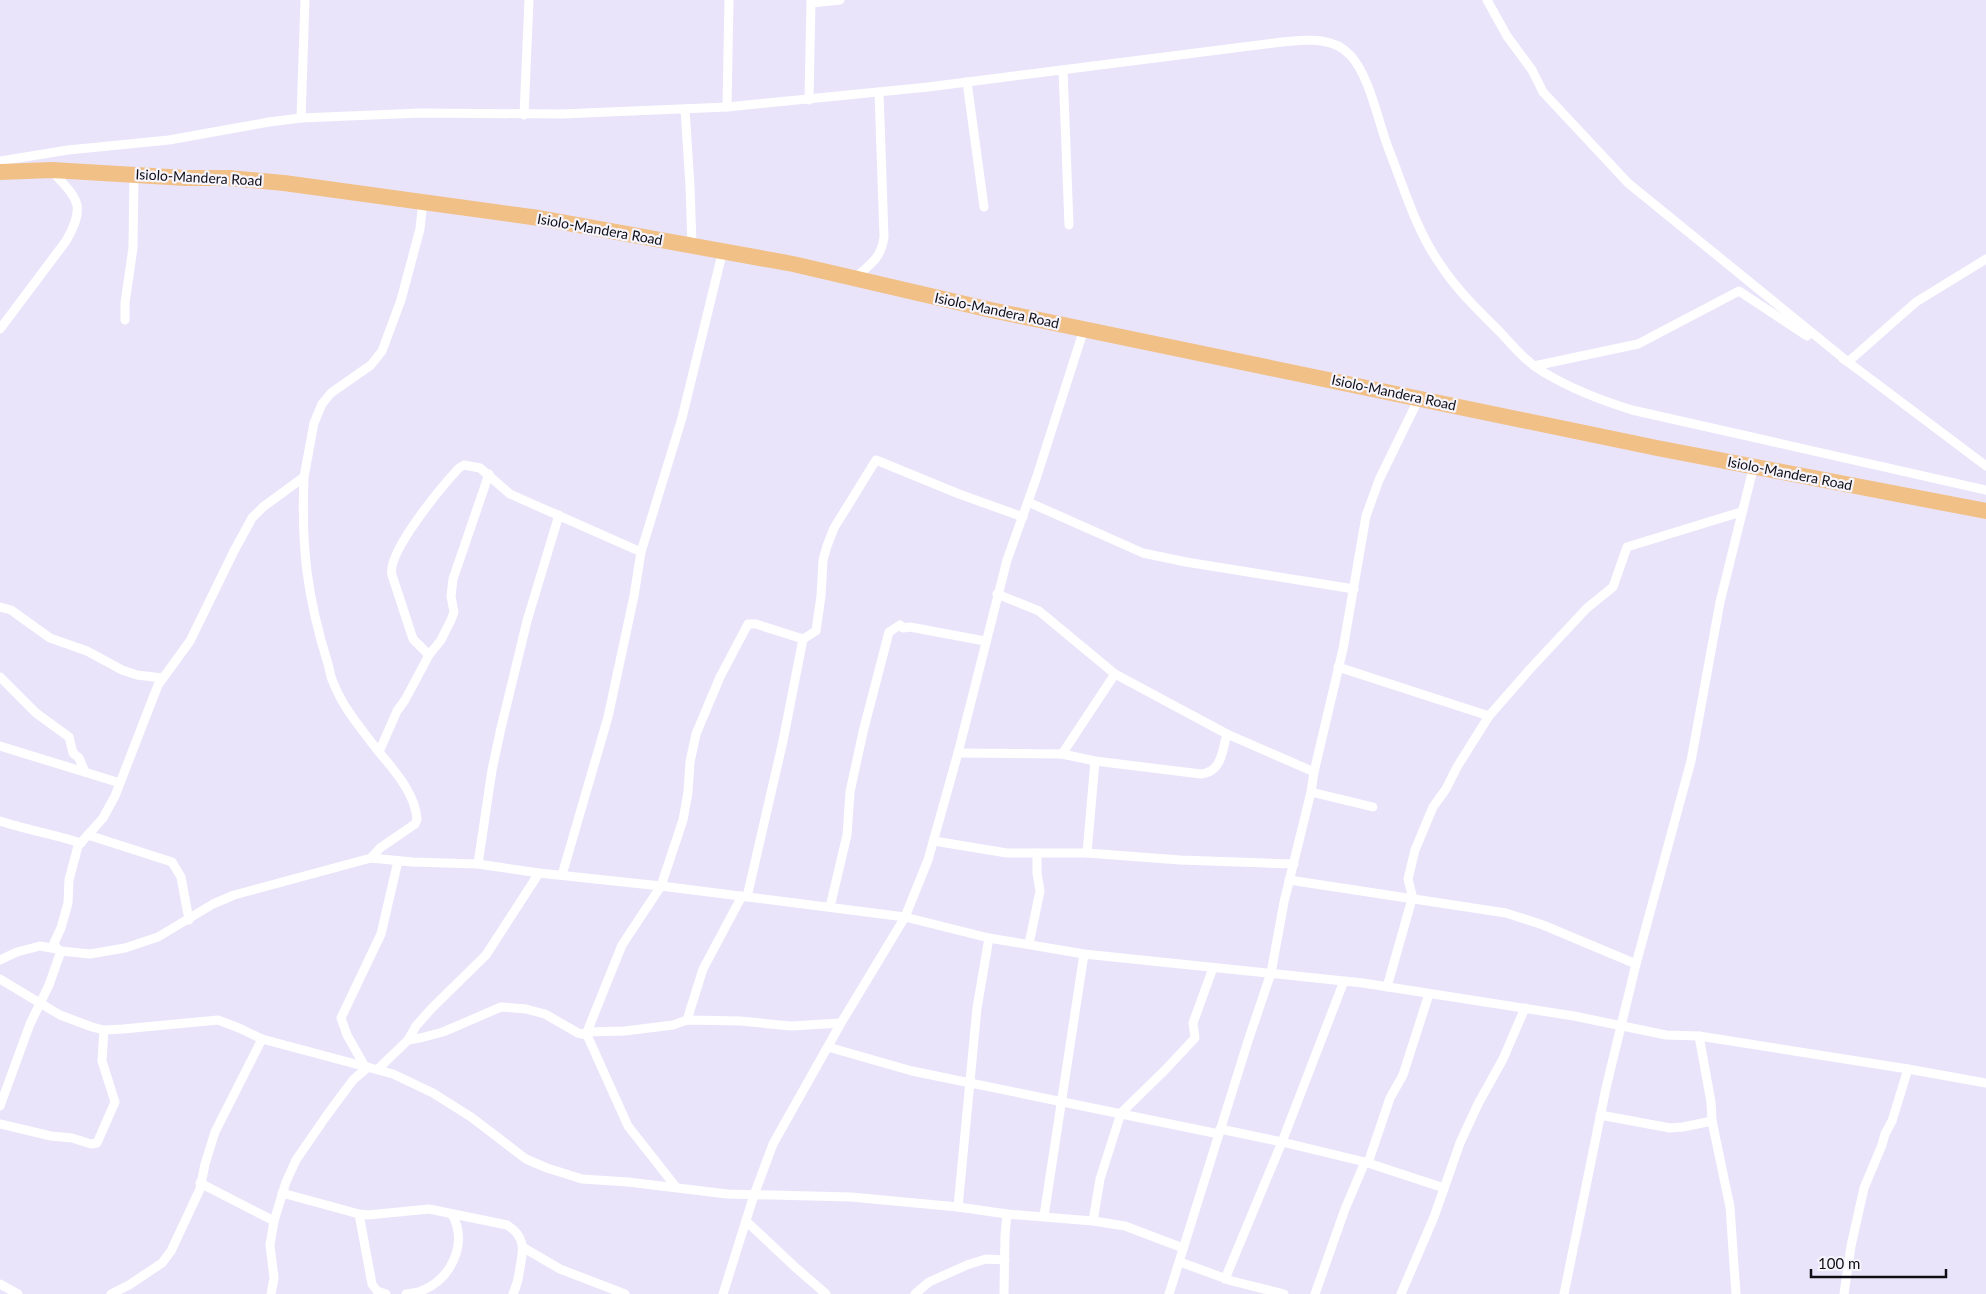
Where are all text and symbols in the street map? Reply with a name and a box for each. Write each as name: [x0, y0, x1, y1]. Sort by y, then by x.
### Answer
street label: Isiolo-Mandera Road: [135, 165, 263, 189]
street label: Isiolo-Mandera Road: [536, 210, 664, 248]
street label: Isiolo-Mandera Road: [933, 288, 1061, 332]
street label: Isiolo-Mandera Road: [1330, 370, 1458, 414]
street label: Isiolo-Mandera Road: [1726, 453, 1854, 493]
scale bar: [1811, 1246, 1946, 1278]
text: 100 m: [1818, 1254, 1860, 1272]

